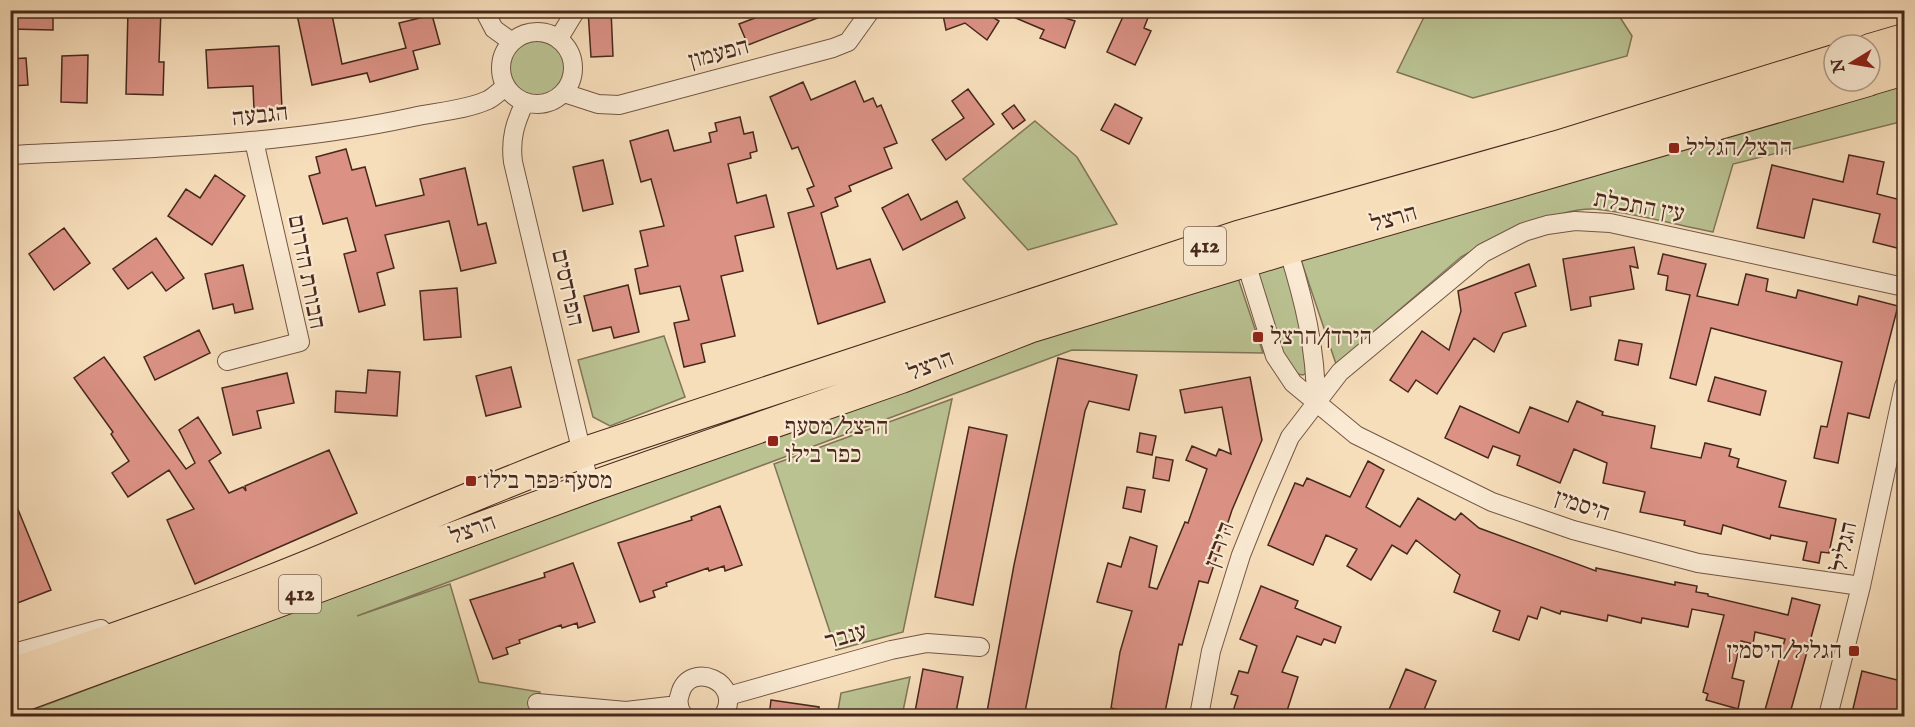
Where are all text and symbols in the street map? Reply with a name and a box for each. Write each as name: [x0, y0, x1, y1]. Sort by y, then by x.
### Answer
street label: הפעמון: [685, 31, 753, 77]
north arrow: [1822, 33, 1882, 93]
text: N: [1828, 57, 1851, 75]
street label: הגבעה: [230, 98, 290, 134]
place label: הרצל/הגליל: [1686, 133, 1792, 164]
marker: הרצל/הגליל: [1667, 141, 1681, 155]
street label: עין התכלת: [1591, 184, 1687, 230]
street label: הרצל: [1367, 198, 1421, 240]
street label: חבורת הדרום: [280, 212, 332, 332]
road number: 412: [1184, 227, 1226, 265]
street label: הפרדסים: [543, 246, 591, 330]
place label: הירדן/הרצל: [1270, 322, 1372, 353]
marker: הירדן/הרצל: [1251, 330, 1265, 344]
street label: הרצל: [903, 343, 959, 389]
place label: הרצל/מסעף כפר בילו: [785, 412, 889, 471]
marker: הרצל/מסעף כפר בילו: [766, 434, 780, 448]
place label: מסעף כפר בילו: [483, 466, 613, 497]
marker: מסעף כפר בילו: [464, 474, 478, 488]
street label: היסמין: [1550, 483, 1614, 529]
street label: הרצל: [445, 507, 501, 553]
street label: הירדן: [1197, 518, 1243, 572]
street label: הגליל: [1825, 519, 1865, 575]
road number: 412: [279, 575, 321, 613]
street label: ענבר: [821, 616, 871, 658]
place label: הגליל/היסמין: [1727, 636, 1842, 667]
marker: הגליל/היסמין: [1847, 644, 1861, 658]

